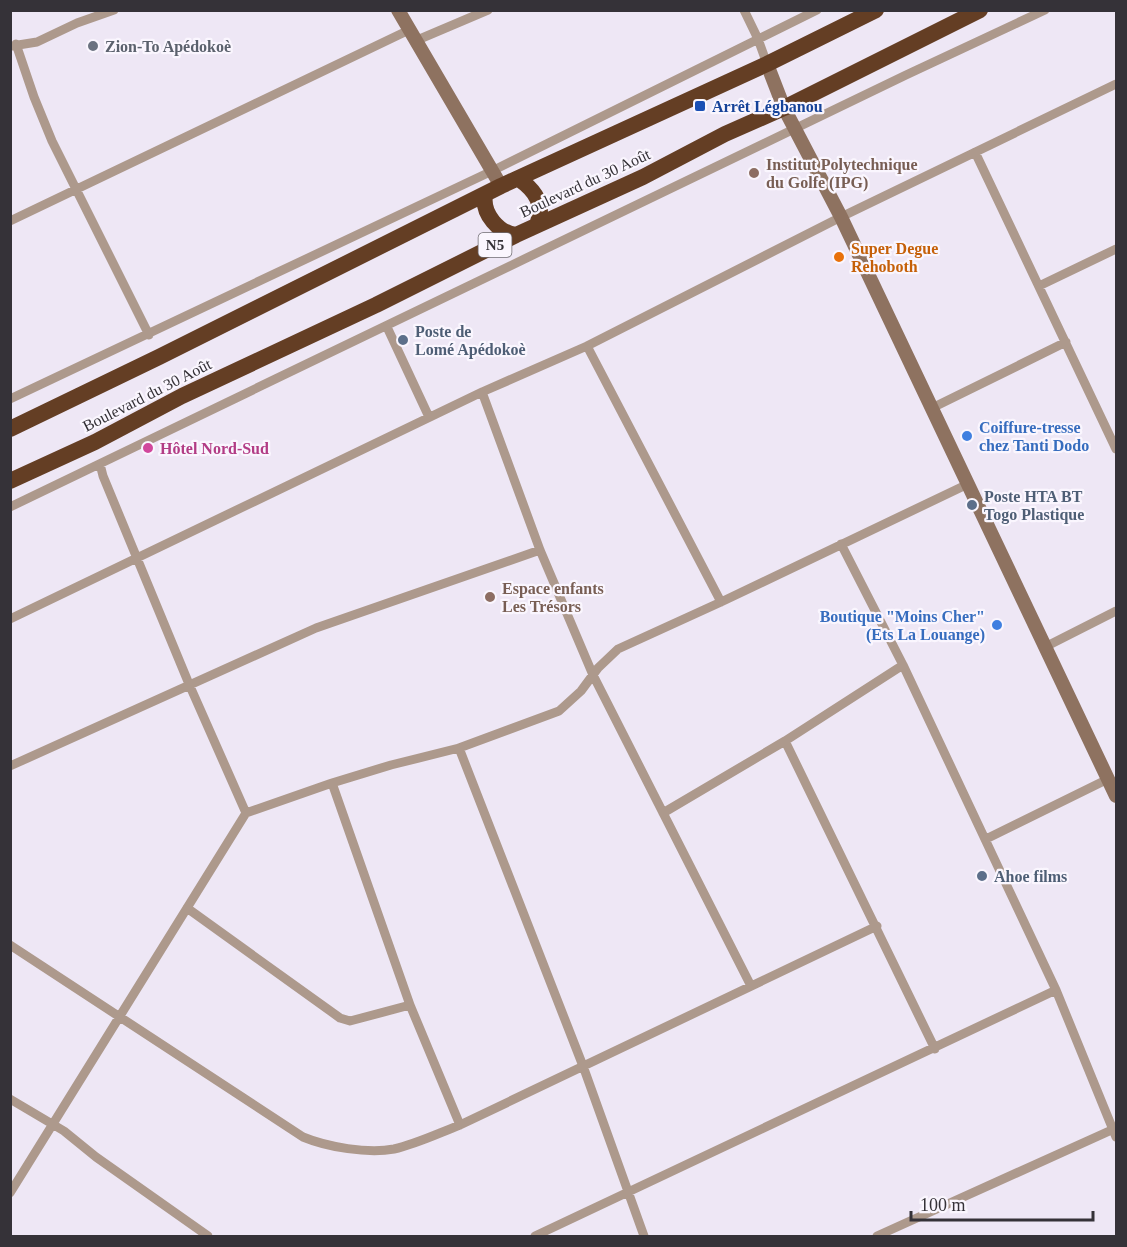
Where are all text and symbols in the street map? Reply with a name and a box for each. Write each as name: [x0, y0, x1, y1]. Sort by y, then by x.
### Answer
place label: Zion-To Apédokoè: [105, 38, 231, 56]
marker: Zion-To Apédokoè: [86, 39, 100, 53]
place label: Arrêt Légbanou: [712, 98, 823, 116]
marker: Arrêt Légbanou: [693, 99, 707, 113]
street label: Boulevard du 30 Août: [517, 145, 653, 221]
place label: Institut Polytechnique du Golfe (IPG): [766, 156, 918, 192]
marker: Institut Polytechnique du Golfe (IPG): [747, 166, 761, 180]
road number: N5: [478, 233, 512, 257]
place label: Super Degue Rehoboth: [851, 240, 938, 275]
marker: Super Degue Rehoboth: [832, 250, 846, 264]
place label: Poste de Lomé Apédokoè: [415, 323, 526, 359]
marker: Poste de Lomé Apédokoè: [396, 333, 410, 347]
street label: Boulevard du 30 Août: [80, 355, 215, 435]
place label: Coiffure-tresse chez Tanti Dodo: [979, 419, 1089, 454]
marker: Coiffure-tresse chez Tanti Dodo: [960, 429, 974, 443]
place label: Hôtel Nord-Sud: [160, 440, 269, 457]
marker: Hôtel Nord-Sud: [141, 441, 155, 455]
place label: Poste HTA BT Togo Plastique: [984, 488, 1084, 524]
marker: Poste HTA BT Togo Plastique: [965, 498, 979, 512]
place label: Espace enfants Les Trésors: [502, 580, 604, 615]
marker: Espace enfants Les Trésors: [483, 590, 497, 604]
place label: Boutique "Moins Cher" (Ets La Louange): [820, 608, 985, 644]
marker: Boutique "Moins Cher" (Ets La Louange): [990, 618, 1004, 632]
place label: Ahoe films: [994, 868, 1067, 885]
marker: Ahoe films: [975, 869, 989, 883]
scale bar: [911, 1184, 1092, 1222]
text: 100 m: [920, 1195, 966, 1215]

